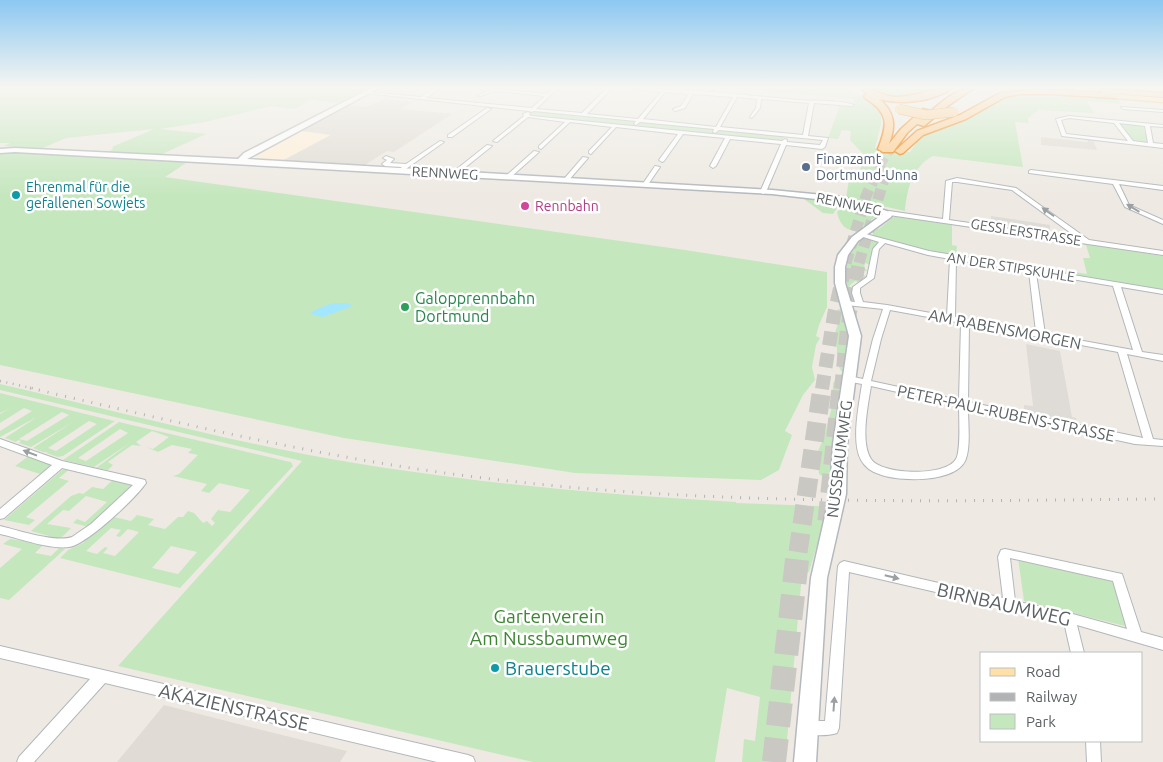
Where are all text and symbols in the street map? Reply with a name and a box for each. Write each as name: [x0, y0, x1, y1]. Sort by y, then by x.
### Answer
place label: Finanzamt Dortmund-Unna: [816, 151, 918, 183]
marker: Finanzamt Dortmund-Unna: [800, 161, 812, 173]
street label: RENNWEG: [411, 163, 479, 183]
place label: Ehrenmal für die gefallenen Sowjets: [26, 179, 145, 211]
marker: Ehrenmal für die gefallenen Sowjets: [10, 189, 22, 201]
street label: RENNWEG: [815, 189, 883, 219]
place label: Rennbahn: [535, 198, 599, 214]
marker: Rennbahn: [519, 200, 531, 212]
one-way arrow: [1127, 204, 1140, 213]
one-way arrow: [1041, 207, 1054, 217]
street label: GESSLERSTRASSE: [970, 215, 1083, 249]
street label: AN DER STIPSKUHLE: [946, 249, 1076, 285]
place label: Galopprennbahn Dortmund: [415, 289, 535, 325]
marker: Galopprennbahn Dortmund: [399, 301, 411, 313]
street label: AM RABENSMORGEN: [927, 305, 1083, 353]
street label: PETER-PAUL-RUBENS-STRASSE: [896, 381, 1116, 445]
street label: NUSSBAUMWEG: [823, 399, 855, 519]
one-way arrow: [22, 449, 37, 457]
one-way arrow: [884, 574, 899, 582]
street label: BIRNBAUMWEG: [935, 578, 1073, 630]
park label: Gartenverein Am Nussbaumweg: [470, 605, 628, 649]
legend: [980, 652, 1143, 742]
place label: Brauerstube: [505, 657, 611, 679]
marker: Brauerstube: [489, 662, 501, 674]
text: Road: [1026, 663, 1061, 680]
street label: AKAZIENSTRASSE: [157, 679, 311, 735]
text: Railway: [1026, 688, 1077, 705]
one-way arrow: [830, 695, 838, 711]
text: Park: [1026, 713, 1056, 730]

